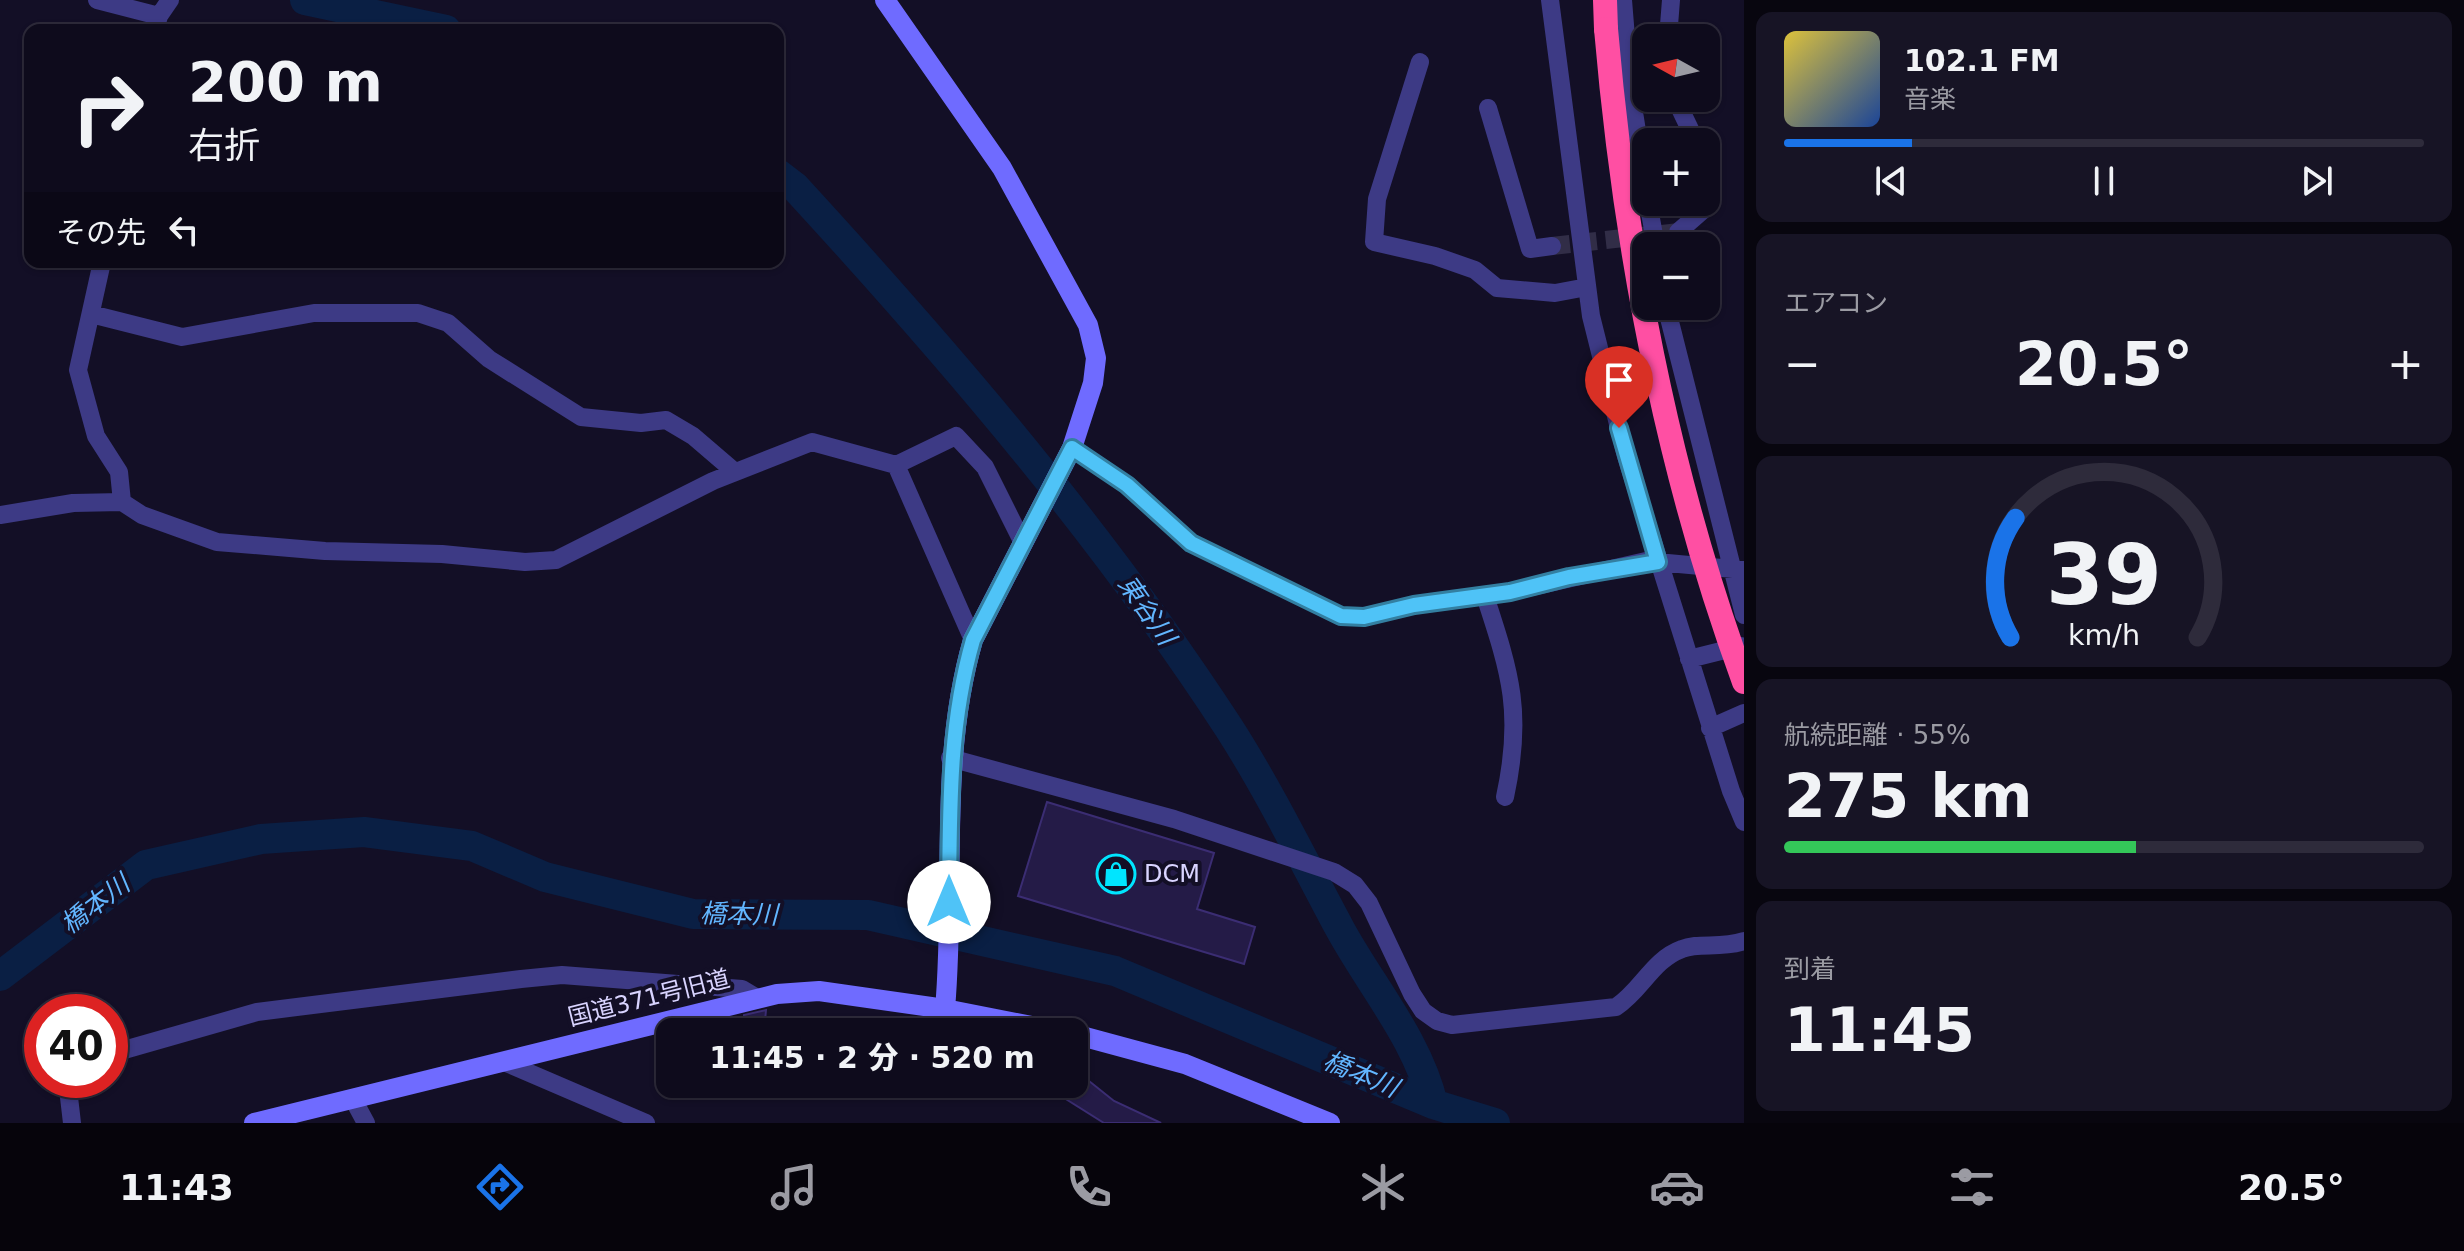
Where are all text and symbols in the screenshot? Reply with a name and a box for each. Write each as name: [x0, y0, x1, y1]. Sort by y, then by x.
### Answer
north arrow: [1632, 24, 1720, 112]
map controls: [1632, 24, 1720, 320]
text: 102.1 FM: [1904, 43, 2060, 78]
text: 200 m: [188, 49, 383, 114]
icon: right: [56, 56, 160, 160]
text: 音楽: [1904, 84, 1956, 114]
text: 右折: [188, 125, 260, 166]
button: +: [1632, 128, 1720, 216]
icon: previous: [1869, 159, 1913, 203]
icon: pause: [2082, 159, 2126, 203]
icon: next: [2295, 159, 2339, 203]
icon: left: [162, 208, 206, 252]
text: その先: [56, 215, 146, 250]
button: −: [1632, 232, 1720, 320]
text: エアコン: [1784, 288, 1888, 318]
text: 20.5°: [2015, 329, 2193, 399]
text: −: [1784, 338, 1821, 389]
text: +: [2387, 338, 2424, 389]
pin: [1585, 346, 1653, 428]
icon: arrive: [1597, 358, 1641, 402]
text: 39: [2046, 526, 2162, 623]
water label: 東谷川: [1112, 569, 1183, 653]
text: km/h: [2068, 618, 2140, 652]
text: 航続距離 · 55%: [1784, 720, 1971, 750]
text: 275 km: [1784, 761, 2033, 831]
shop icon: DCM: [1095, 853, 1137, 895]
position arrow: [907, 860, 991, 944]
place label: DCM: [1144, 860, 1200, 888]
water label: 橋本川: [55, 867, 138, 939]
water label: 橋本川: [700, 898, 781, 930]
text: 到着: [1784, 954, 1836, 984]
street label: 国道371号旧道: [565, 964, 733, 1032]
speed limit sign: 40: [24, 994, 128, 1098]
text: 11:45: [1784, 995, 1975, 1065]
text: 11:45 · 2 分 · 520 m: [709, 1040, 1035, 1075]
water label: 橋本川: [1319, 1045, 1406, 1104]
icon: directions: [472, 1159, 528, 1215]
icon: music: [766, 1159, 822, 1215]
icon: phone: [1061, 1159, 1117, 1215]
icon: climate: [1355, 1159, 1411, 1215]
icon: car: [1649, 1159, 1705, 1215]
icon: filters: [1944, 1159, 2000, 1215]
text: 11:43: [119, 1167, 234, 1208]
text: 20.5°: [2238, 1167, 2345, 1208]

